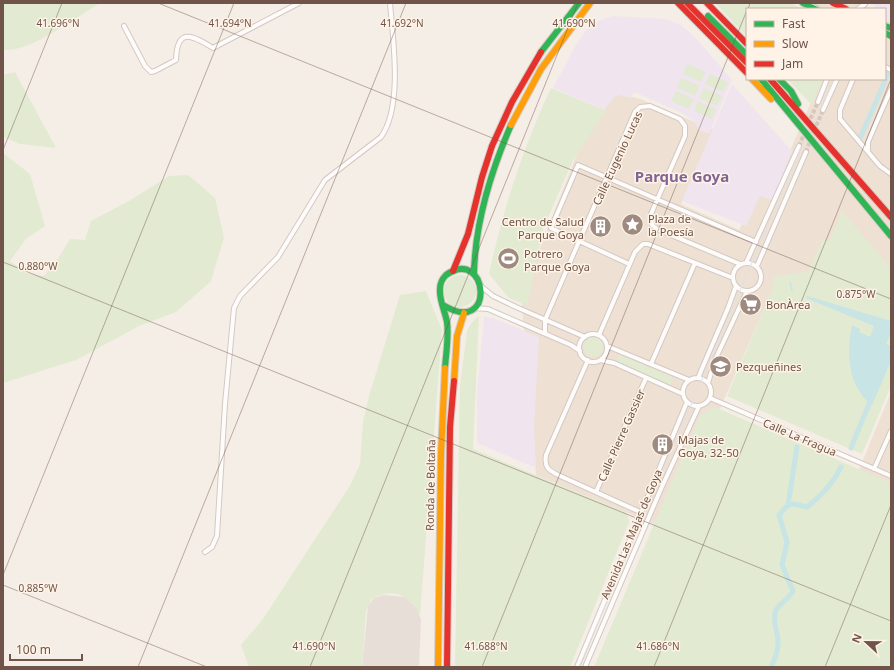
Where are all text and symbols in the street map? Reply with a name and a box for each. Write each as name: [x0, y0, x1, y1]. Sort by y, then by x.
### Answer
legend: [746, 8, 886, 80]
text: Fast: [782, 15, 806, 32]
text: 41.696°N: [36, 16, 80, 30]
text: 41.694°N: [208, 16, 252, 30]
text: 41.692°N: [380, 16, 424, 30]
text: 41.690°N: [552, 16, 596, 30]
text: Slow: [782, 35, 809, 52]
text: Jam: [781, 55, 803, 72]
street label: Calle Eugenio Lucas: [589, 109, 645, 207]
district label: Parque Goya: [635, 166, 729, 186]
place icon: Plaza de la Poesía: [620, 211, 646, 237]
place label: Plaza de la Poesía: [648, 211, 694, 239]
place label: Centro de Salud Parque Goya: [502, 214, 584, 242]
building icon: Centro de Salud Parque Goya: [587, 214, 613, 240]
sports icon: Potrero Parque Goya: [495, 246, 521, 272]
place label: Potrero Parque Goya: [524, 246, 590, 274]
text: 0.880°W: [18, 259, 58, 273]
text: 0.875°W: [836, 287, 876, 301]
supermarket icon: BonÀrea: [738, 291, 764, 317]
place label: BonÀrea: [766, 297, 810, 312]
school or university icon: Pezqueñines: [707, 353, 733, 379]
place label: Pezqueñines: [736, 359, 802, 374]
street label: Calle Pierre Gassier: [594, 386, 648, 484]
street label: Calle La Fragua: [761, 415, 839, 459]
building icon: Majas de Goya, 32-50: [649, 432, 675, 458]
place label: Majas de Goya, 32-50: [678, 432, 739, 460]
street label: Ronda de Boltaña: [422, 439, 438, 531]
street label: Avenida Las Majas de Goya: [597, 467, 665, 601]
text: 0.885°W: [18, 581, 58, 595]
north arrow: [846, 622, 886, 662]
text: N: [848, 631, 865, 645]
scale bar: [10, 636, 82, 662]
text: 41.690°N: [292, 639, 336, 653]
text: 41.688°N: [464, 639, 508, 653]
text: 41.686°N: [636, 639, 680, 653]
text: 100 m: [16, 641, 51, 658]

